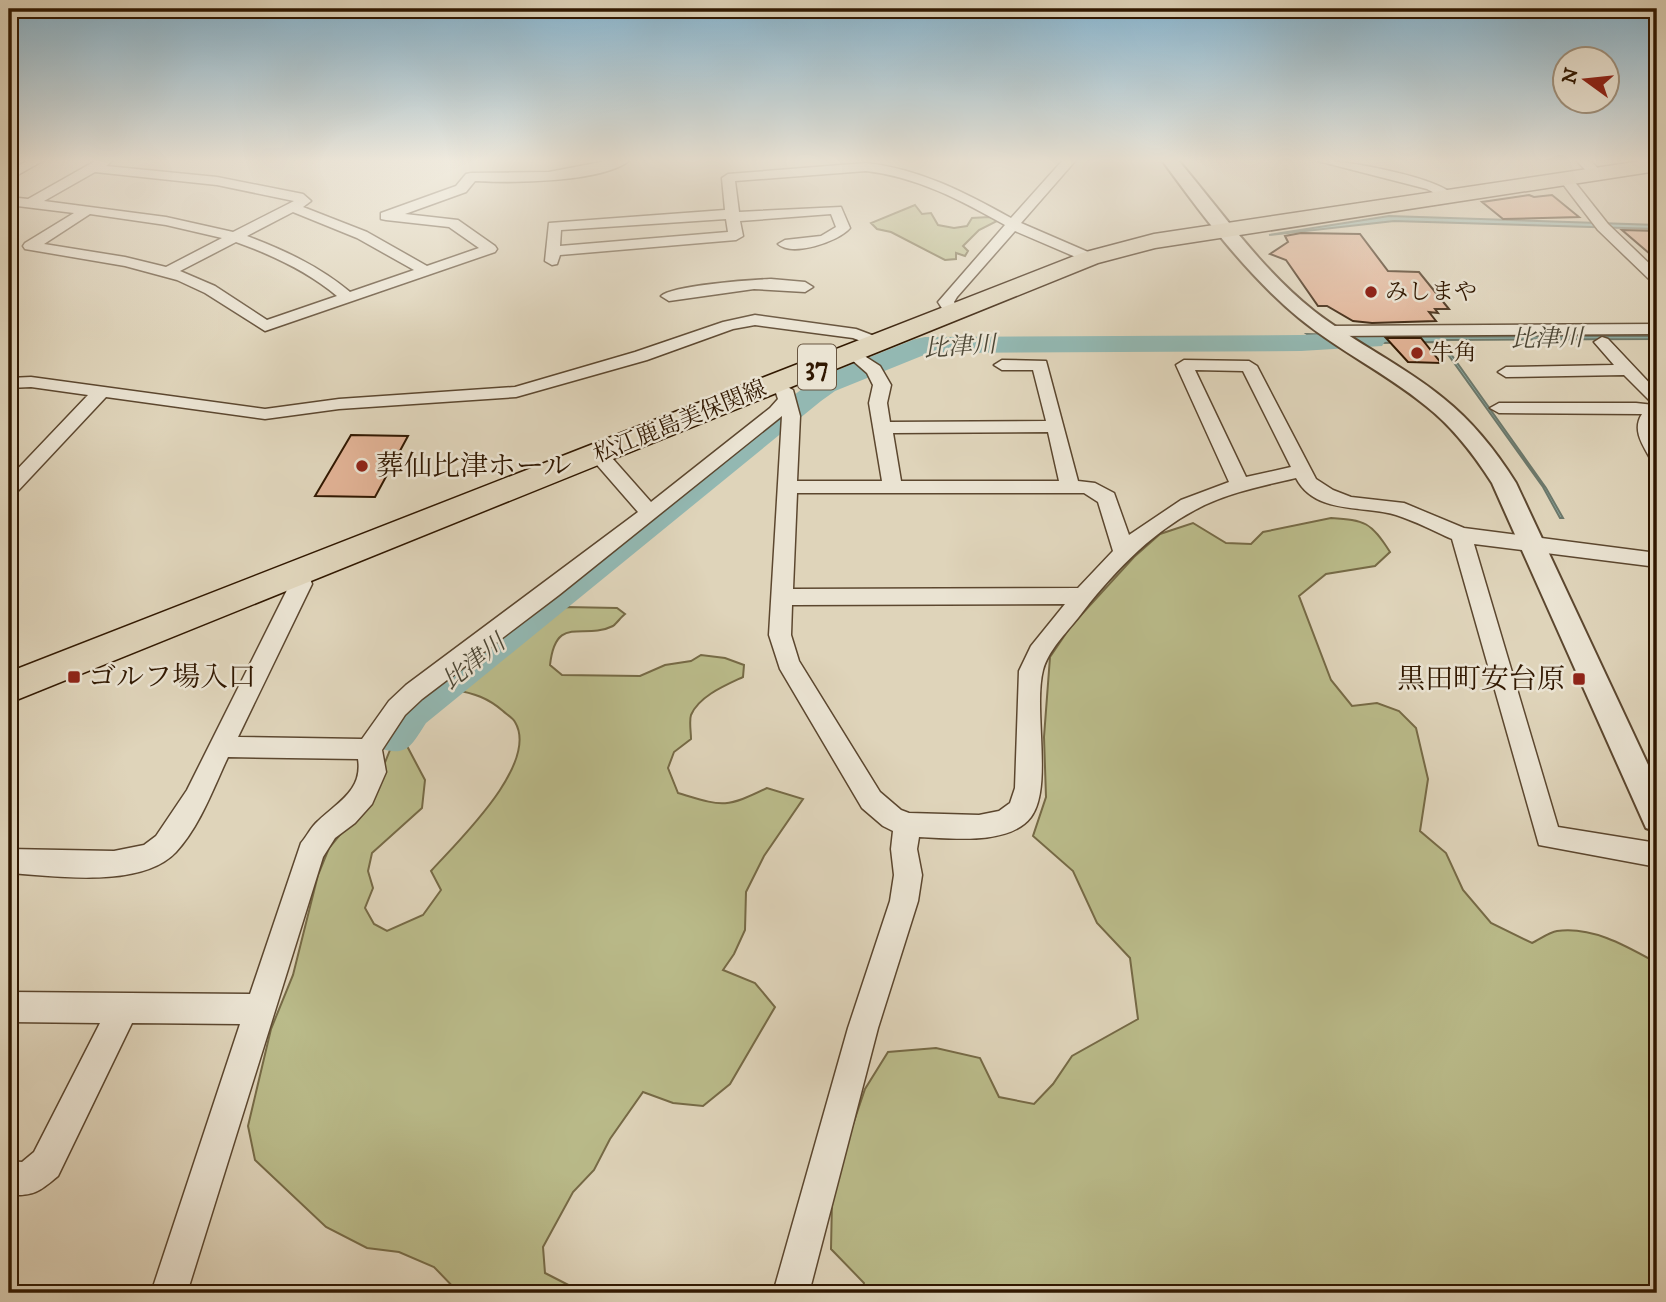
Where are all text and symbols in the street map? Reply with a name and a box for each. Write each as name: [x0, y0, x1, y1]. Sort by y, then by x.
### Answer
north arrow: [1550, 46, 1620, 116]
text: N: [1558, 65, 1584, 87]
place label: みしまや: [1385, 278, 1477, 307]
marker: みしまや: [1363, 284, 1379, 300]
water label: 比津川: [1511, 323, 1586, 355]
water label: 比津川: [923, 329, 1000, 364]
place label: 牛角: [1431, 339, 1477, 368]
road number: 37: [798, 344, 836, 390]
marker: 牛角: [1409, 345, 1425, 361]
street label: 松江鹿島美保関線: [589, 374, 771, 470]
place label: 葬仙比津ホール: [376, 449, 571, 484]
marker: 葬仙比津ホール: [354, 458, 370, 474]
water label: 比津川: [436, 626, 514, 696]
place label: ゴルフ場入口: [88, 660, 256, 695]
place label: 黒田町安台原: [1397, 662, 1565, 697]
marker: ゴルフ場入口: [66, 669, 82, 685]
marker: 黒田町安台原: [1571, 671, 1587, 687]

